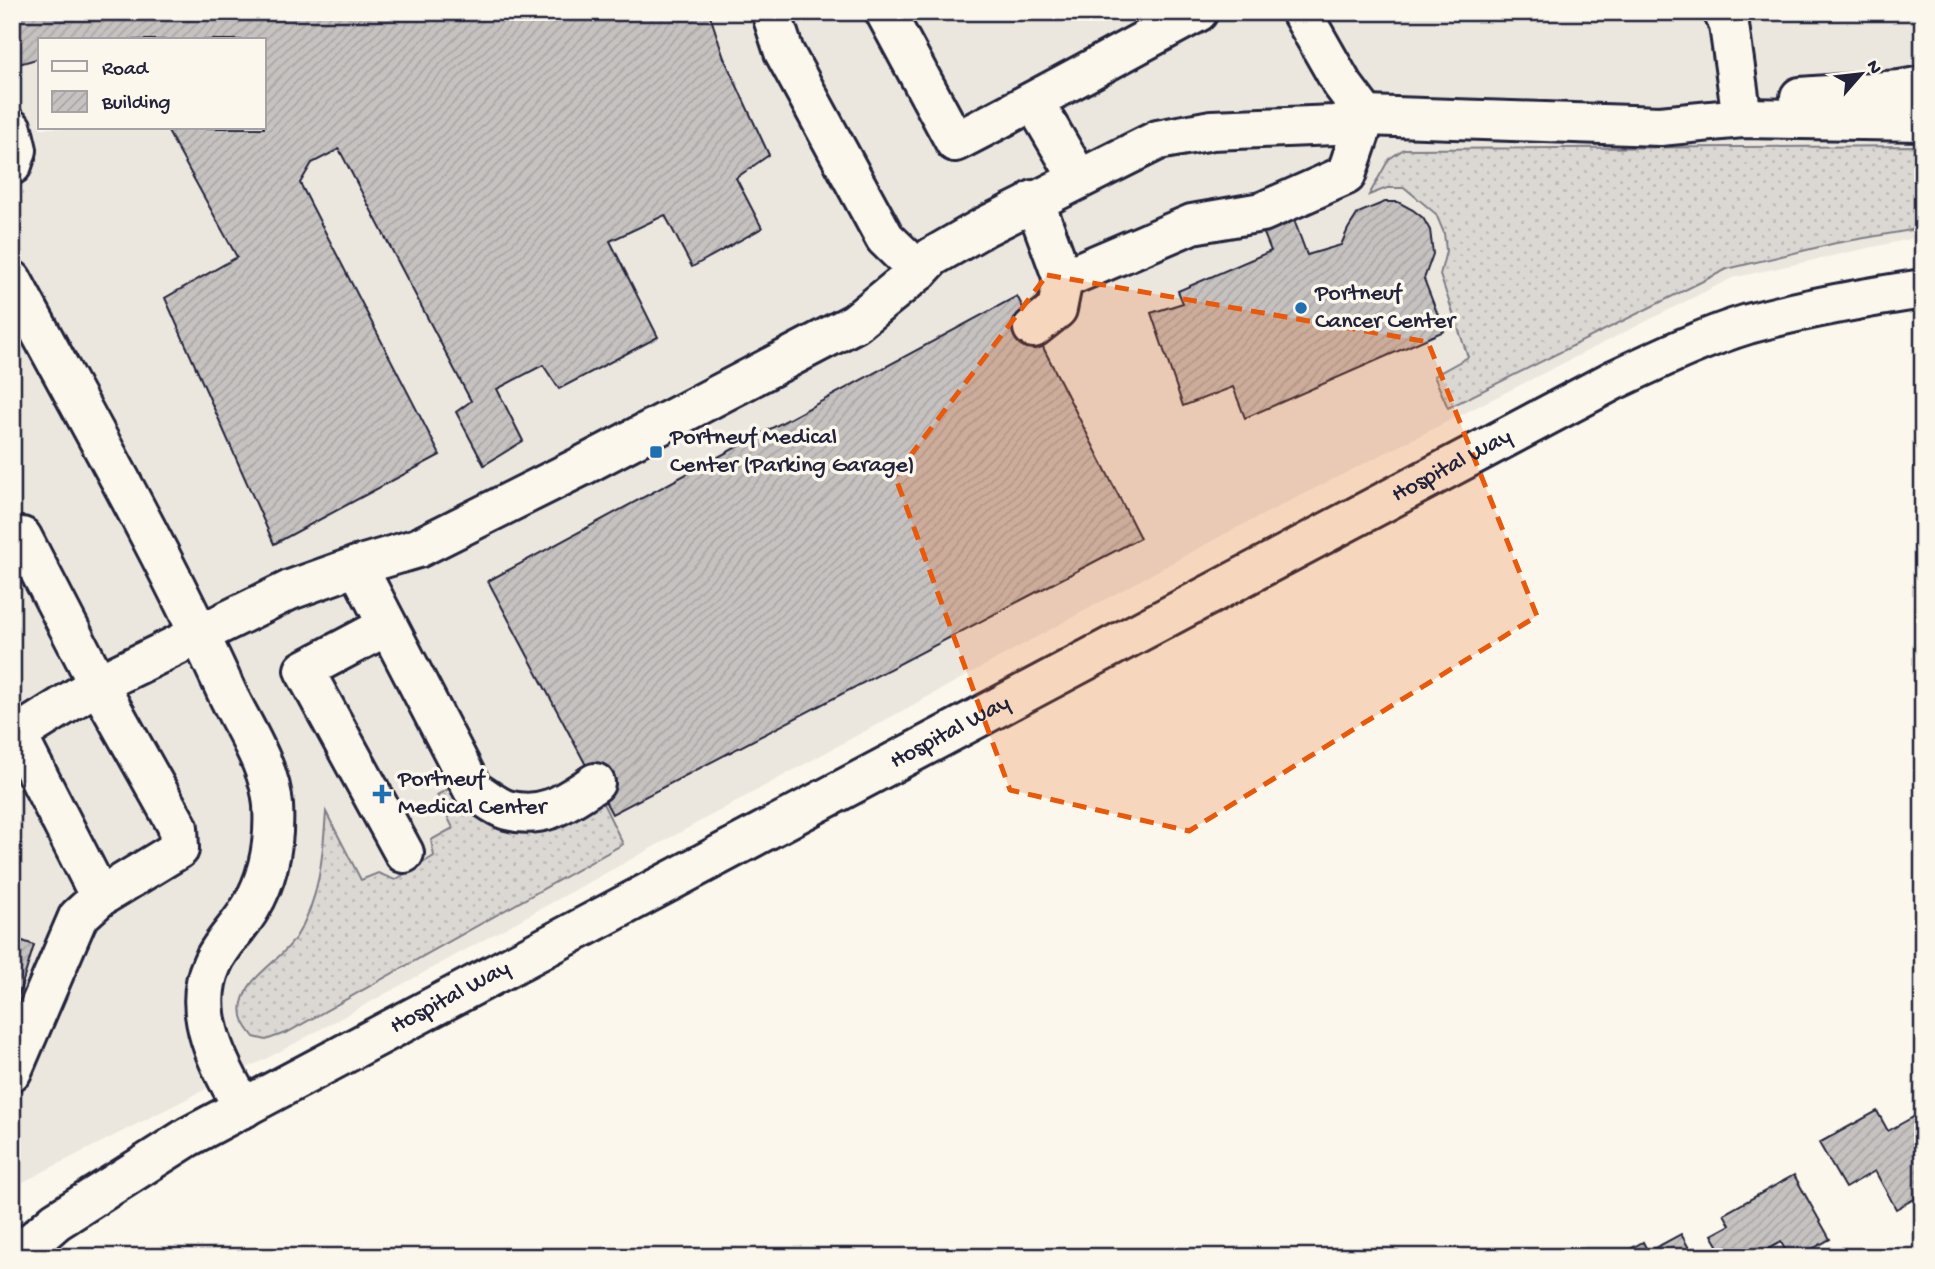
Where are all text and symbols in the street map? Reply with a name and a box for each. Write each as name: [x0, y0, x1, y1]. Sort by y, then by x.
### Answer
legend: [38, 38, 266, 130]
north arrow: [1826, 38, 1896, 108]
text: N: [1860, 57, 1886, 79]
text: Road: [102, 58, 150, 83]
text: Building: [101, 92, 171, 117]
place label: Portneuf Cancer Center: [1314, 280, 1457, 337]
marker: Portneuf Cancer Center: [1293, 300, 1309, 316]
street label: Hospital Way: [1387, 422, 1517, 510]
place label: Portneuf Medical Center (Parking Garage): [669, 424, 915, 481]
marker: Portneuf Medical Center (Parking Garage): [648, 444, 664, 460]
street label: Hospital Way: [885, 689, 1015, 776]
place label: Portneuf Medical Center: [397, 766, 549, 823]
marker: Portneuf Medical Center: [372, 784, 392, 804]
street label: Hospital Way: [385, 954, 515, 1041]

